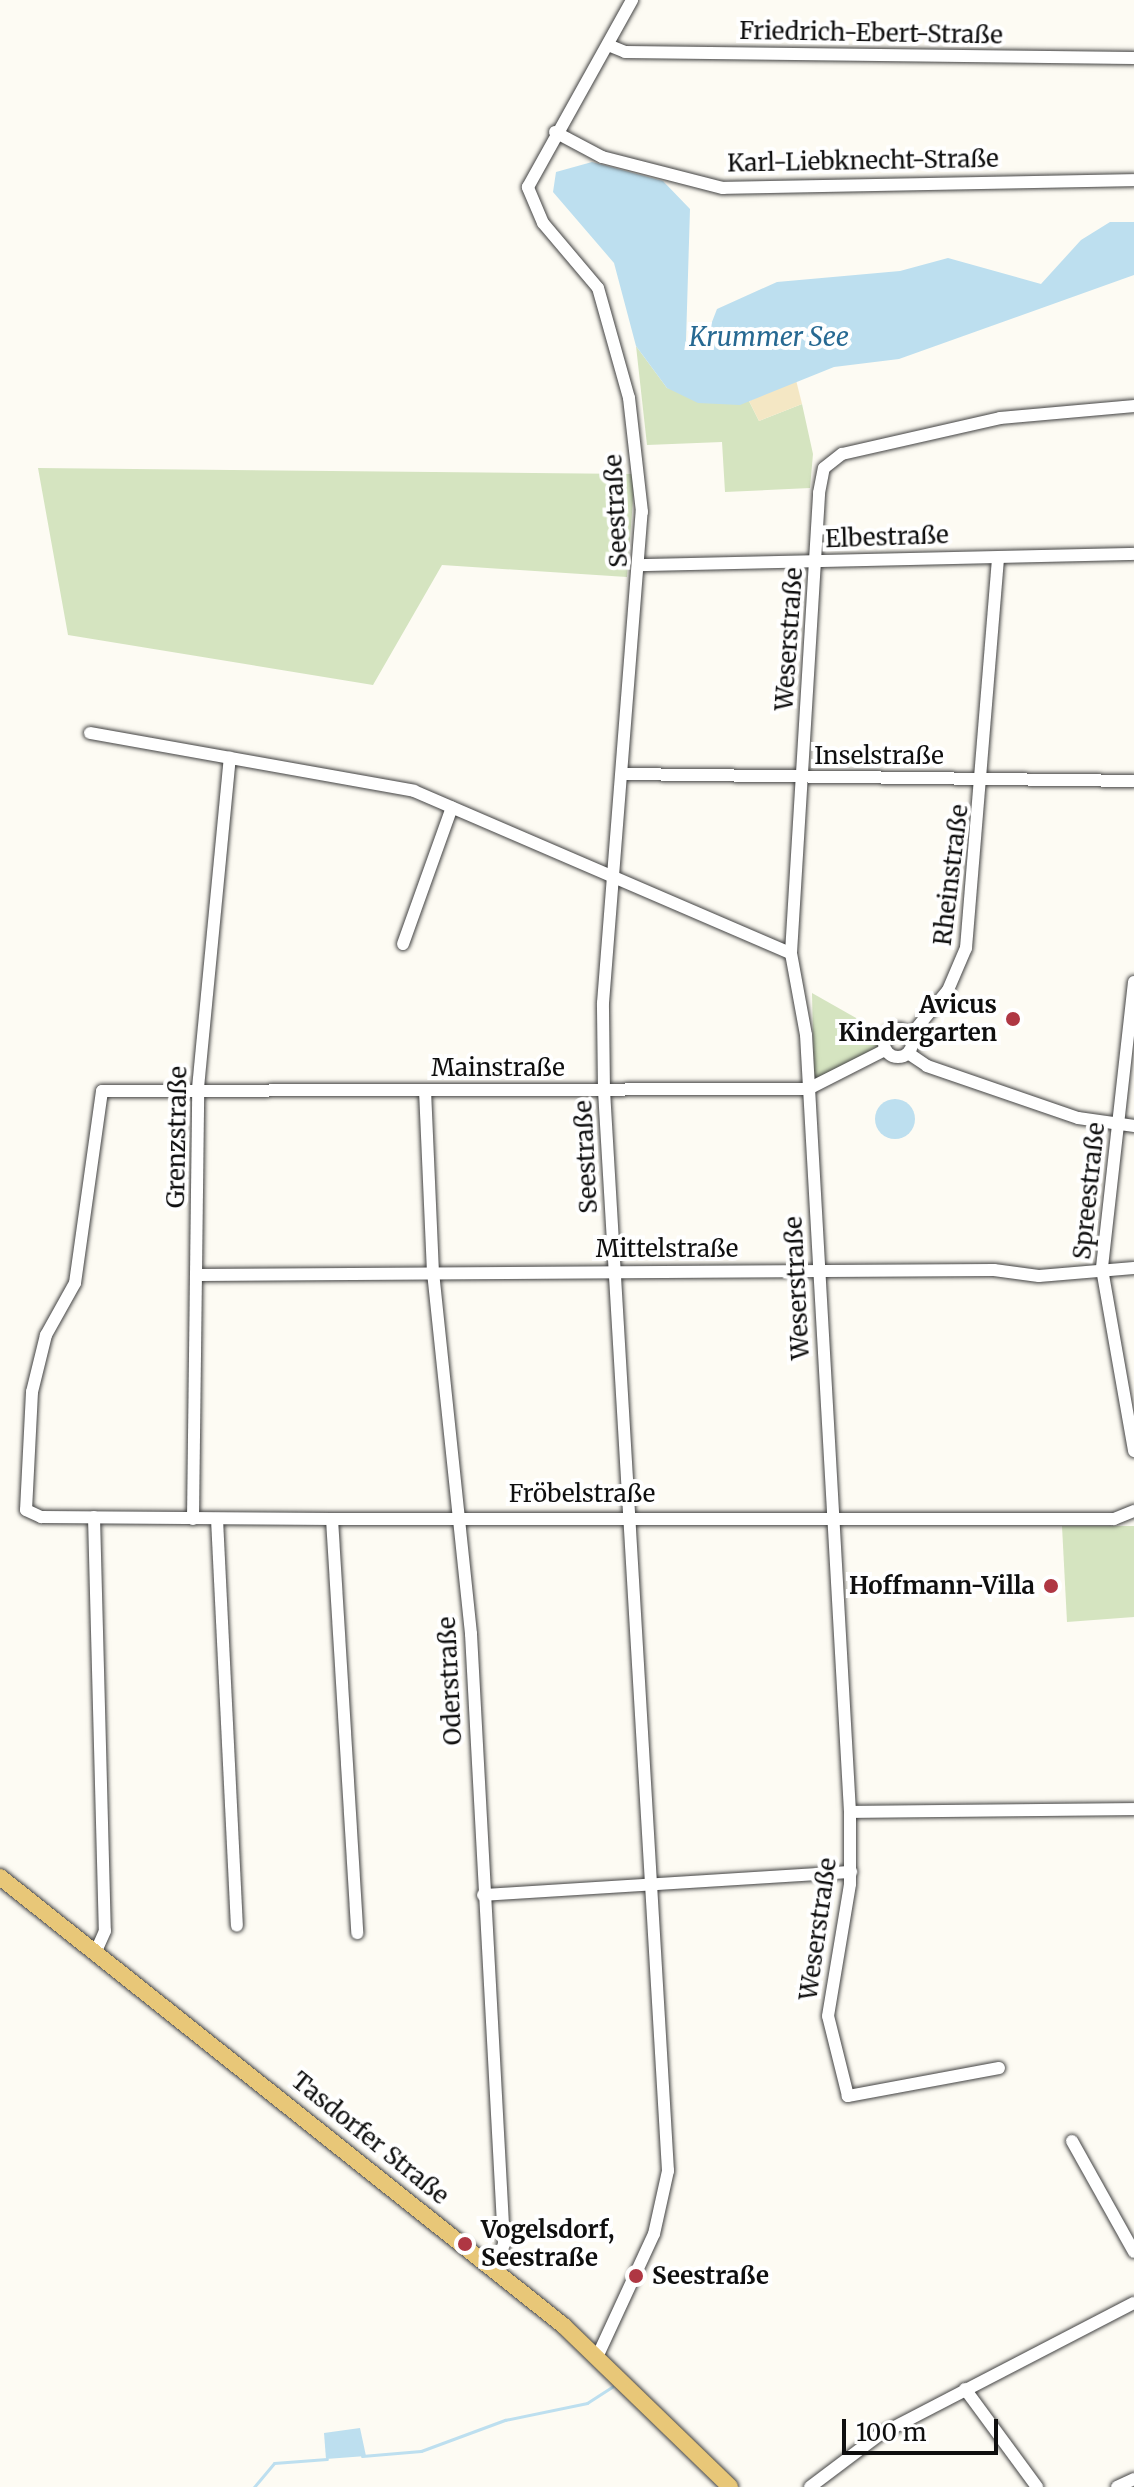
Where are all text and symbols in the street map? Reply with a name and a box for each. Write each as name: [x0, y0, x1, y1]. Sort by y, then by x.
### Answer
street label: Friedrich-Ebert-Straße: [739, 16, 1003, 50]
street label: Karl-Liebknecht-Straße: [727, 144, 999, 178]
water label: Krummer See: [689, 321, 849, 353]
street label: Seestraße: [599, 454, 633, 568]
street label: Elbestraße: [825, 520, 949, 554]
street label: Weserstraße: [770, 566, 808, 712]
street label: Inselstraße: [814, 742, 944, 770]
street label: Rheinstraße: [928, 803, 974, 947]
place label: Avicus Kindergarten: [838, 991, 997, 1047]
marker: Avicus Kindergarten: [1004, 1010, 1022, 1028]
street label: Mainstraße: [431, 1054, 565, 1082]
street label: Grenzstraße: [161, 1066, 193, 1208]
street label: Seestraße: [569, 1100, 603, 1214]
street label: Spreestraße: [1067, 1121, 1111, 1261]
street label: Weserstraße: [779, 1216, 815, 1360]
street label: Mittelstraße: [596, 1235, 738, 1263]
street label: Fröbelstraße: [509, 1480, 655, 1508]
place label: Hoffmann-Villa: [849, 1572, 1035, 1600]
marker: Hoffmann-Villa: [1042, 1577, 1060, 1595]
street label: Oderstraße: [432, 1616, 468, 1746]
street label: Weserstraße: [794, 1856, 842, 2002]
street label: Tasdorfer Straße: [286, 2066, 454, 2210]
place label: Vogelsdorf, Seestraße: [481, 2216, 614, 2272]
marker: Vogelsdorf, Seestraße: [456, 2235, 474, 2253]
place label: Seestraße: [652, 2262, 769, 2290]
marker: Seestraße: [627, 2267, 645, 2285]
scale bar: [846, 2403, 1002, 2453]
text: 100 m: [856, 2417, 926, 2448]

